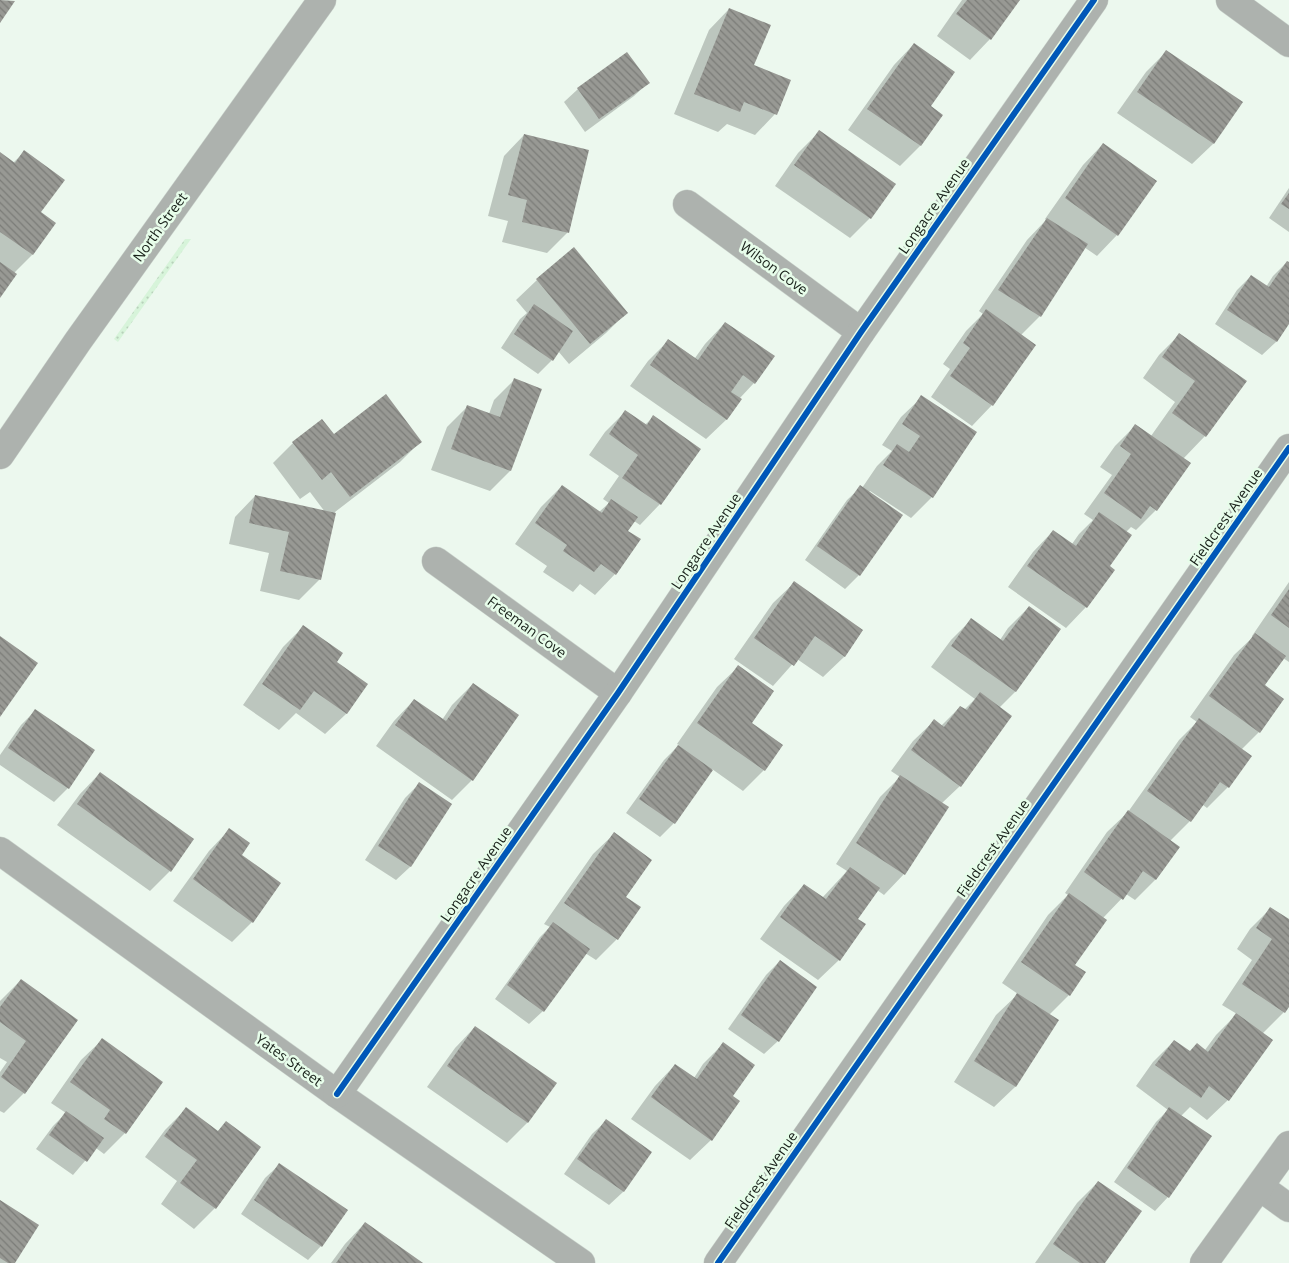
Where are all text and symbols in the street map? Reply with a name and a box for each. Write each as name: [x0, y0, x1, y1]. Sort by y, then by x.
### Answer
street label: Longacre Avenue: [894, 154, 974, 257]
street label: North Street: [128, 188, 191, 265]
street label: Wilson Cove: [737, 237, 812, 299]
street label: Fieldcrest Avenue: [1185, 464, 1266, 569]
street label: Longacre Avenue: [666, 489, 745, 593]
street label: Freeman Cove: [484, 591, 571, 662]
street label: Fieldcrest Avenue: [952, 795, 1033, 900]
street label: Longacre Avenue: [436, 822, 516, 925]
street label: Yates Street: [252, 1029, 326, 1090]
street label: Fieldcrest Avenue: [720, 1127, 801, 1232]

